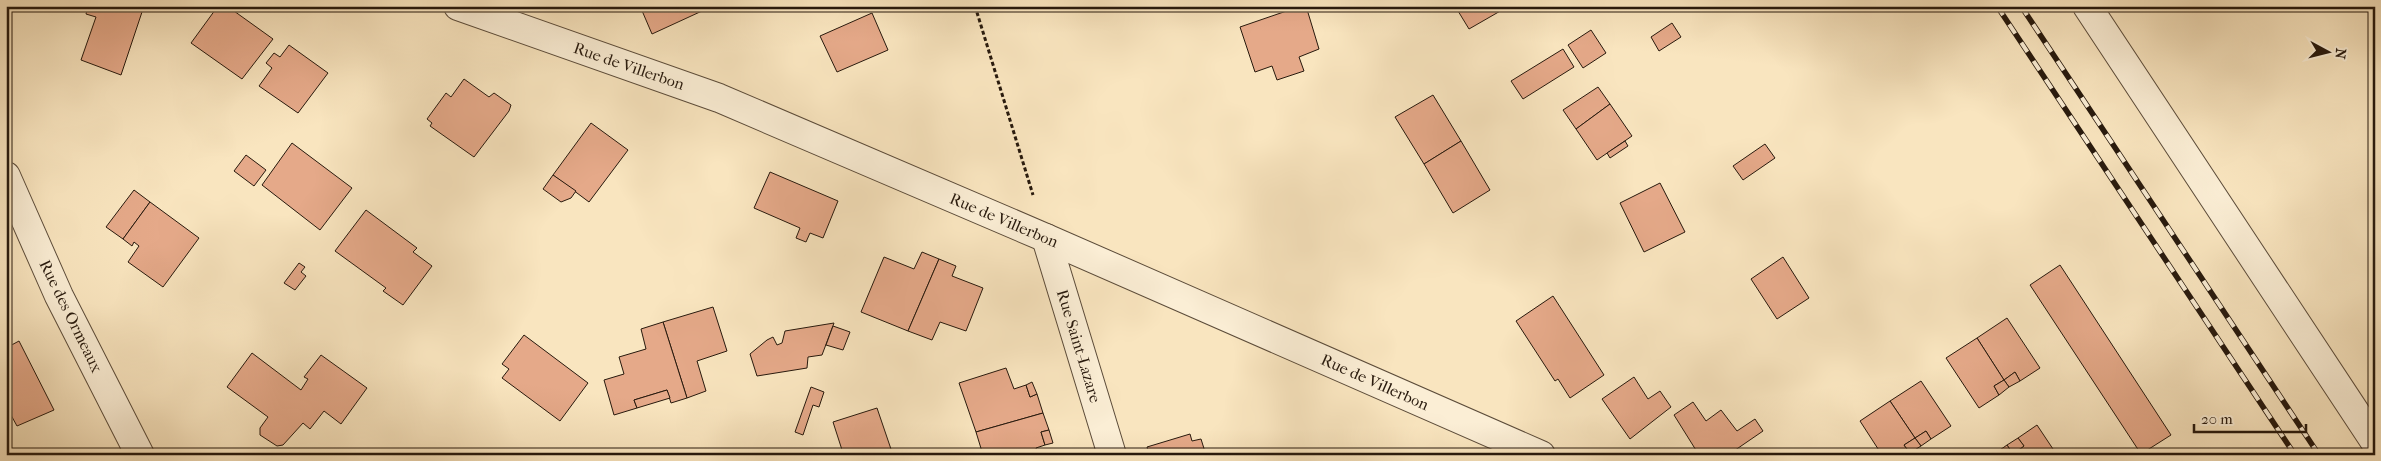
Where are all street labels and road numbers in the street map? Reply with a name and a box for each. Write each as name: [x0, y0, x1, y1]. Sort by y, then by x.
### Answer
street label: Rue de Villerbon: [571, 38, 688, 94]
street label: Rue de Villerbon: [947, 189, 1062, 252]
street label: Rue des Ormeaux: [35, 257, 107, 376]
street label: Rue Saint-Lazare: [1053, 287, 1105, 405]
street label: Rue de Villerbon: [1318, 350, 1432, 415]

